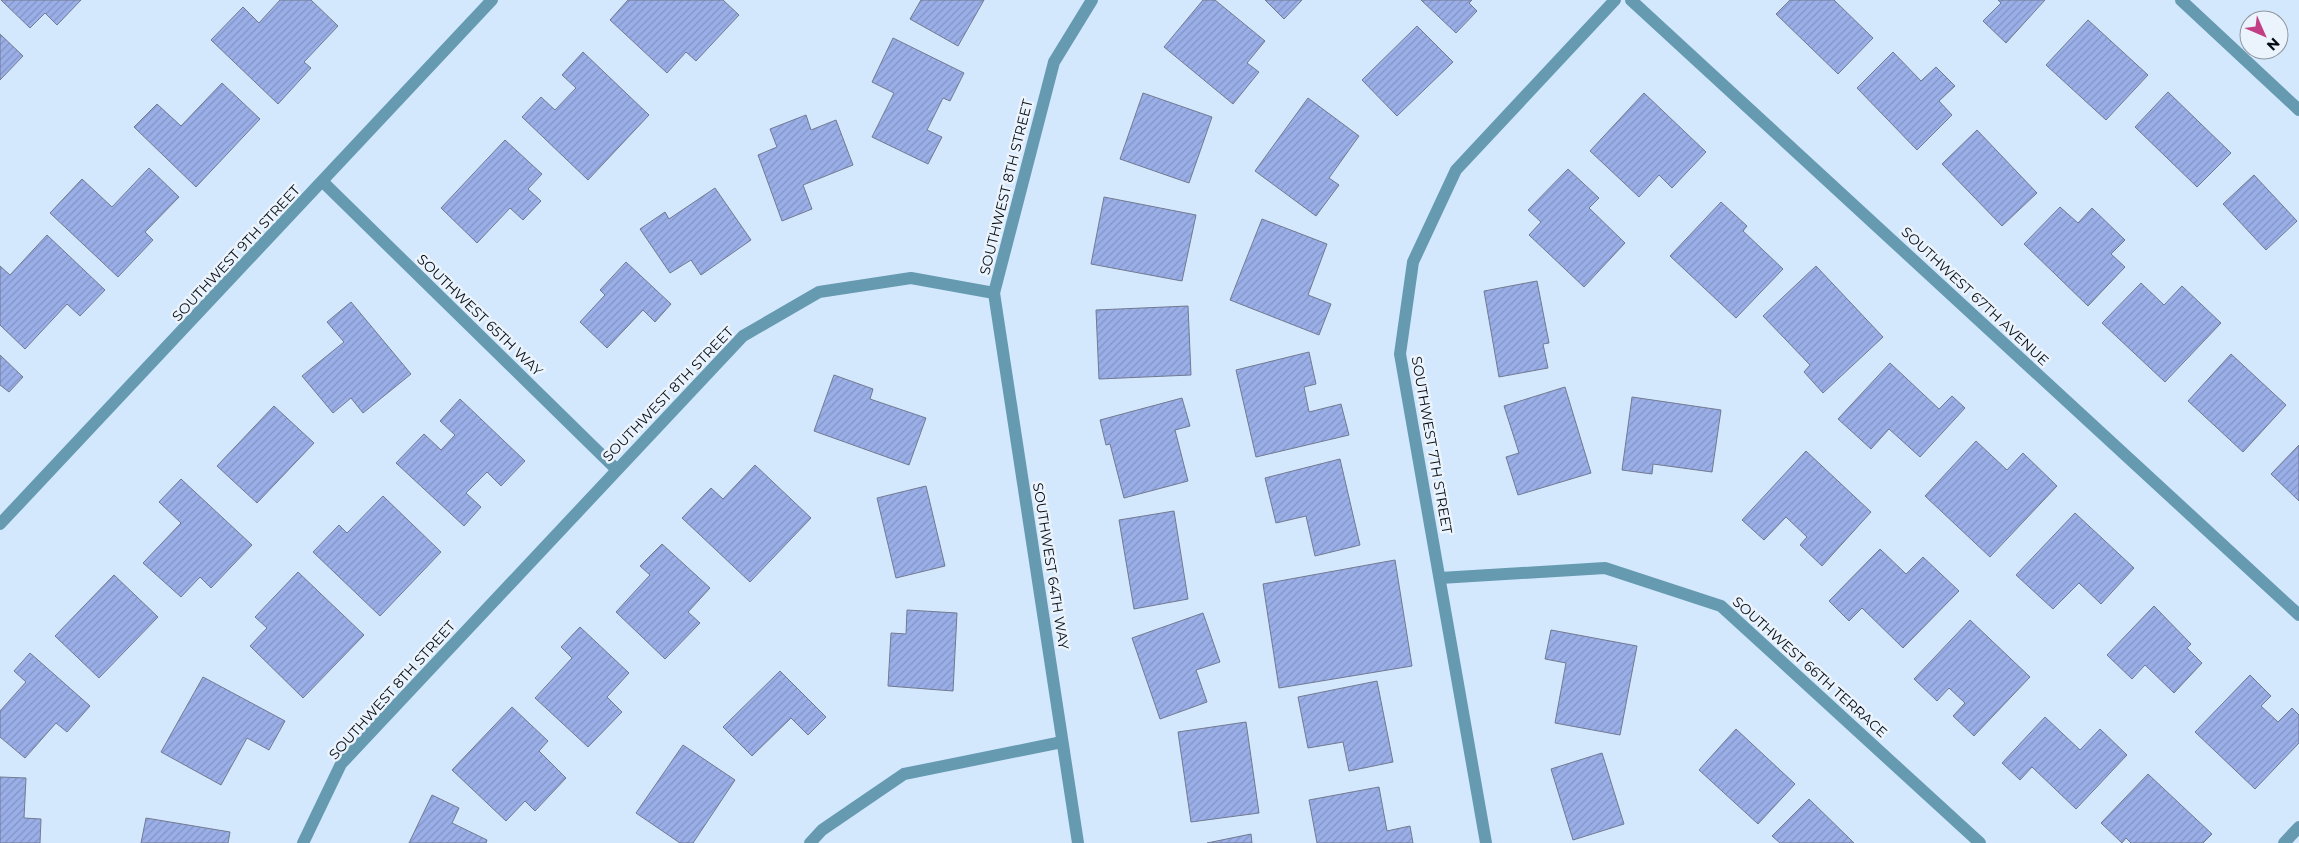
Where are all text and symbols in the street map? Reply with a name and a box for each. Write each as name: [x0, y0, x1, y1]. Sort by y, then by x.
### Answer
north arrow: [2239, 10, 2289, 60]
text: N: [2263, 34, 2284, 55]
street label: SOUTHWEST 8TH STREET: [975, 97, 1037, 277]
street label: SOUTHWEST 9TH STREET: [168, 181, 304, 325]
street label: SOUTHWEST 67TH AVENUE: [1897, 223, 2053, 369]
street label: SOUTHWEST 65TH WAY: [413, 250, 547, 380]
street label: SOUTHWEST 8TH STREET: [599, 323, 737, 465]
street label: SOUTHWEST 7TH STREET: [1408, 355, 1456, 535]
street label: SOUTHWEST 64TH WAY: [1029, 481, 1073, 651]
street label: SOUTHWEST 66TH TERRACE: [1729, 593, 1891, 741]
street label: SOUTHWEST 8TH STREET: [325, 617, 459, 763]

